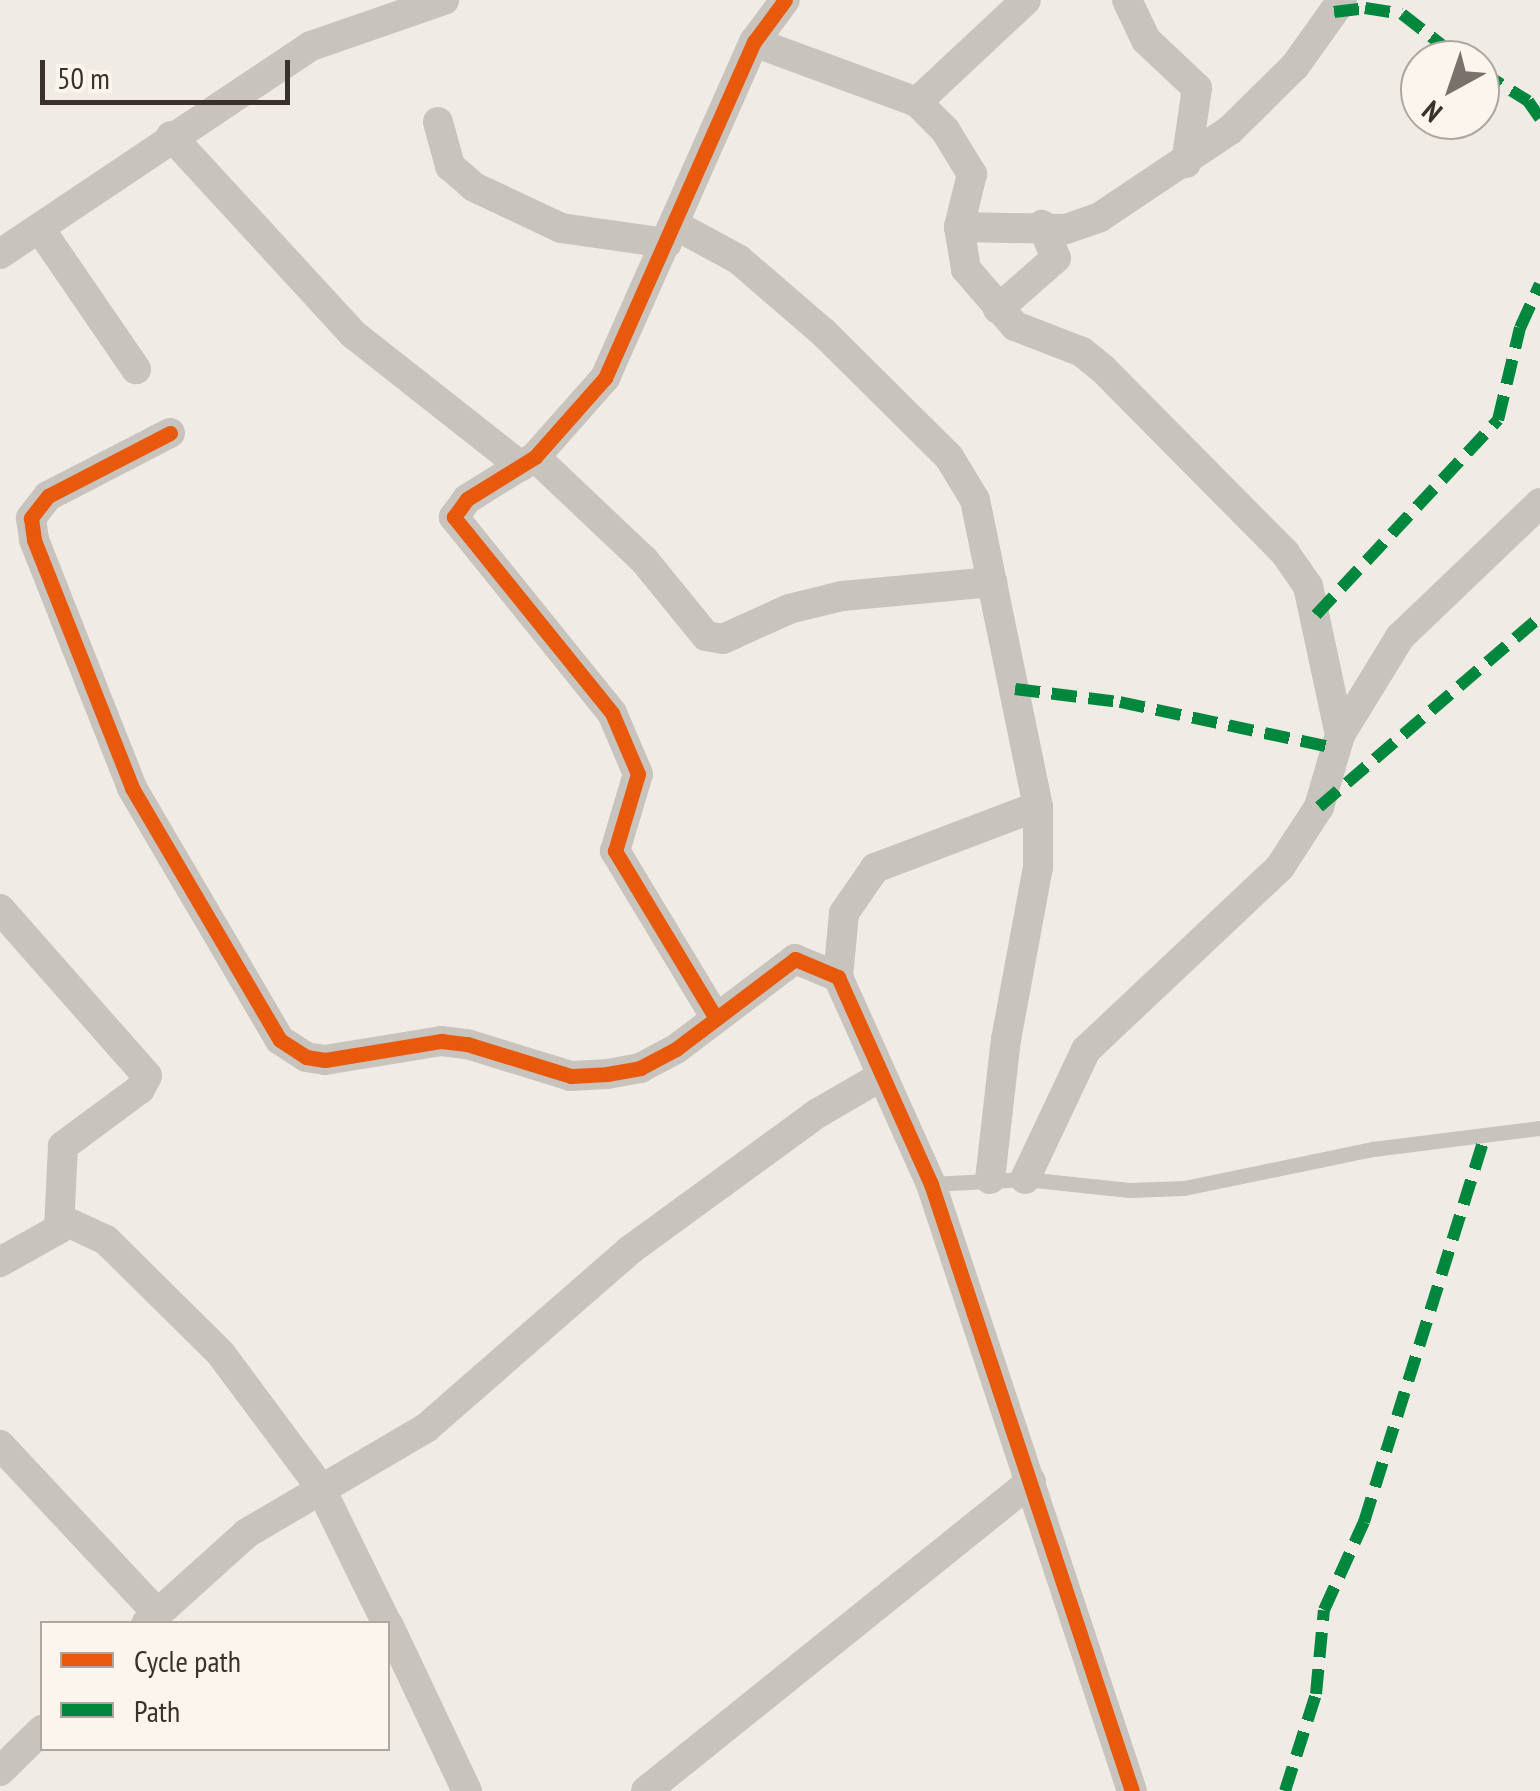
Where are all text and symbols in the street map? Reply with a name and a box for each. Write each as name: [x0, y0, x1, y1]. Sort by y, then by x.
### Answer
scale bar: [45, 40, 295, 102]
north arrow: [1400, 40, 1500, 140]
text: 50 m: [57, 58, 110, 97]
text: N: [1414, 93, 1449, 131]
legend: [40, 1621, 390, 1751]
text: Cycle path: [134, 1641, 241, 1680]
text: Path: [134, 1691, 180, 1730]

